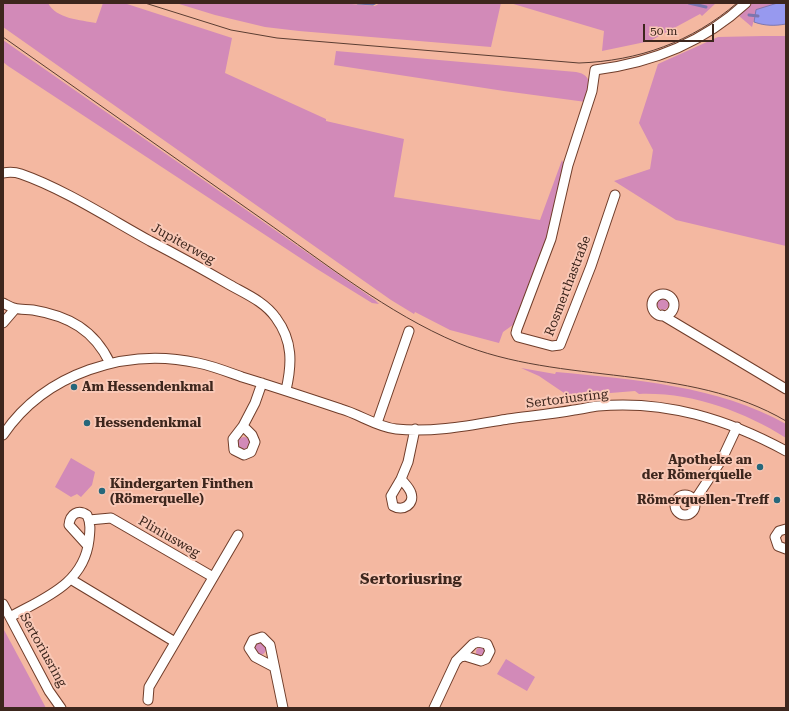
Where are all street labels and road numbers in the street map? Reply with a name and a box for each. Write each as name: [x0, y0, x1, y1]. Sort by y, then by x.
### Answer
street label: Jupiterweg: [148, 220, 218, 268]
street label: Rosmerthastraße: [542, 234, 594, 338]
street label: Sertoriusring: [525, 386, 609, 412]
street label: Pliniusweg: [136, 513, 202, 561]
street label: Sertoriusring: [16, 610, 70, 690]

